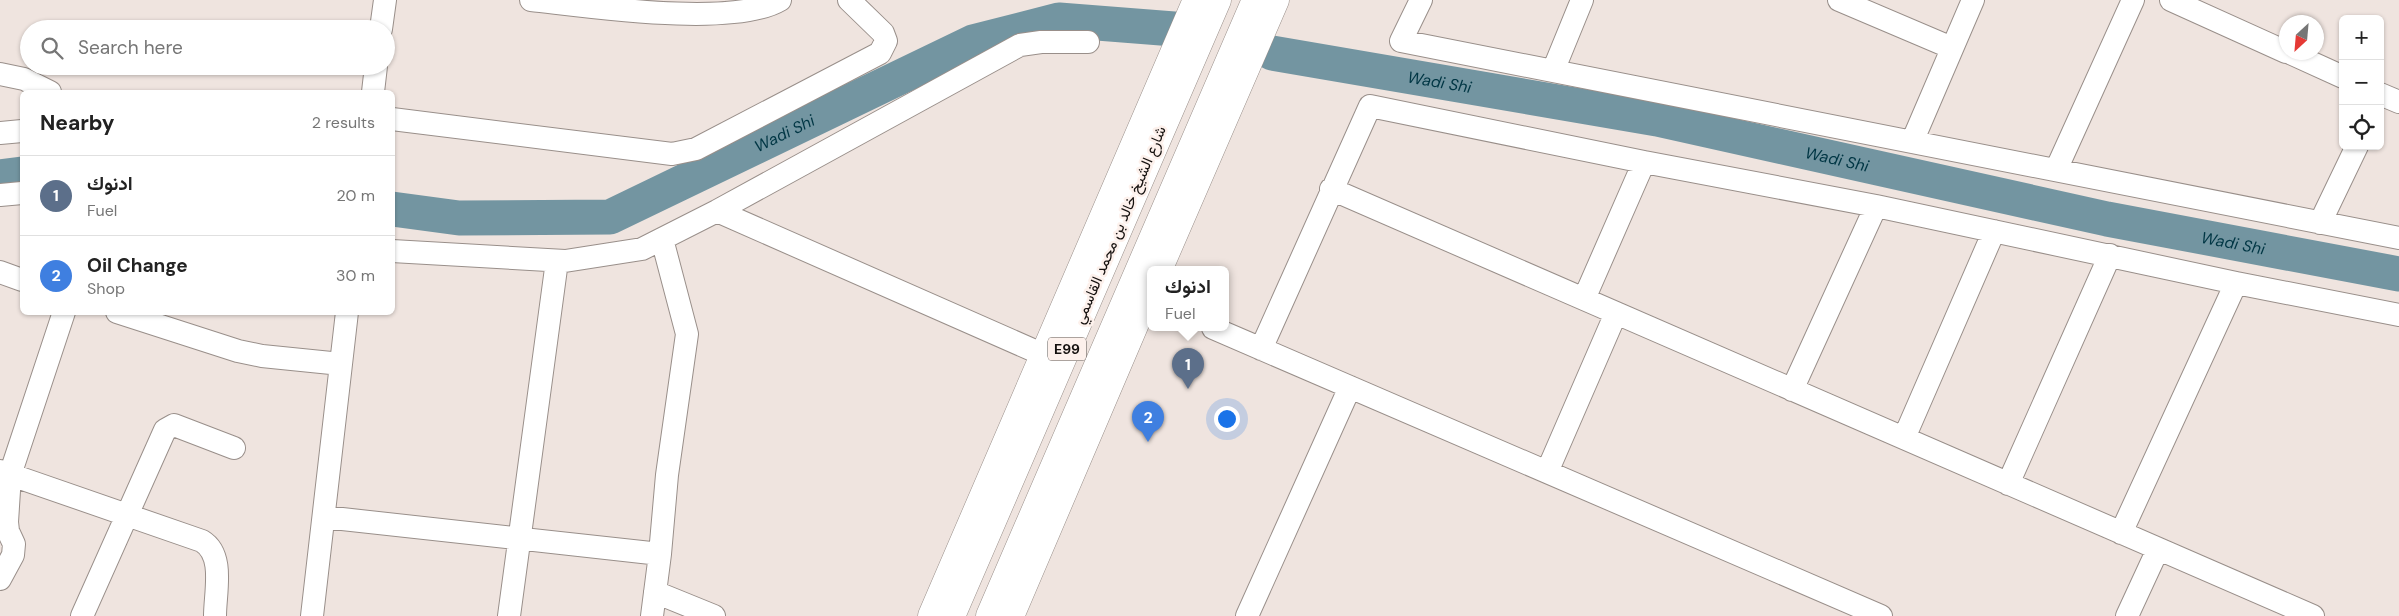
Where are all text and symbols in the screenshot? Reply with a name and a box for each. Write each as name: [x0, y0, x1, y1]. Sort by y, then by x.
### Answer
north arrow: [2279, 15, 2324, 60]
map controls: [2339, 15, 2384, 150]
button: +: [2339, 15, 2384, 60]
search box: [20, 20, 395, 75]
icon: search: [38, 34, 66, 62]
text: Search here: [78, 35, 183, 60]
button: −: [2339, 60, 2384, 105]
water label: Wadi Shi: [1406, 66, 1474, 98]
button: locate: [2339, 105, 2384, 150]
text: Nearby: [40, 109, 114, 137]
water label: Wadi Shi: [751, 110, 819, 157]
text: 2 results: [312, 112, 375, 133]
street label: شارع الشيخ خالد بن محمد القاسمي: [1069, 123, 1174, 328]
water label: Wadi Shi: [1803, 142, 1872, 177]
text: ادنوك: [87, 171, 133, 196]
text: 1: [53, 185, 59, 206]
text: 20 m: [336, 185, 375, 206]
text: Fuel: [87, 200, 117, 221]
water label: Wadi Shi: [2199, 227, 2268, 260]
text: Oil Change: [87, 253, 188, 278]
text: 2: [51, 265, 61, 286]
text: 30 m: [336, 265, 375, 286]
popup: [1147, 266, 1229, 331]
text: ادنوك: [1165, 274, 1211, 299]
text: Shop: [87, 278, 125, 299]
text: Fuel: [1165, 303, 1196, 324]
road number: E99: [1048, 338, 1086, 360]
pin: 1: [1172, 348, 1204, 389]
pin: 2: [1132, 401, 1164, 442]
your location: [1214, 406, 1240, 432]

